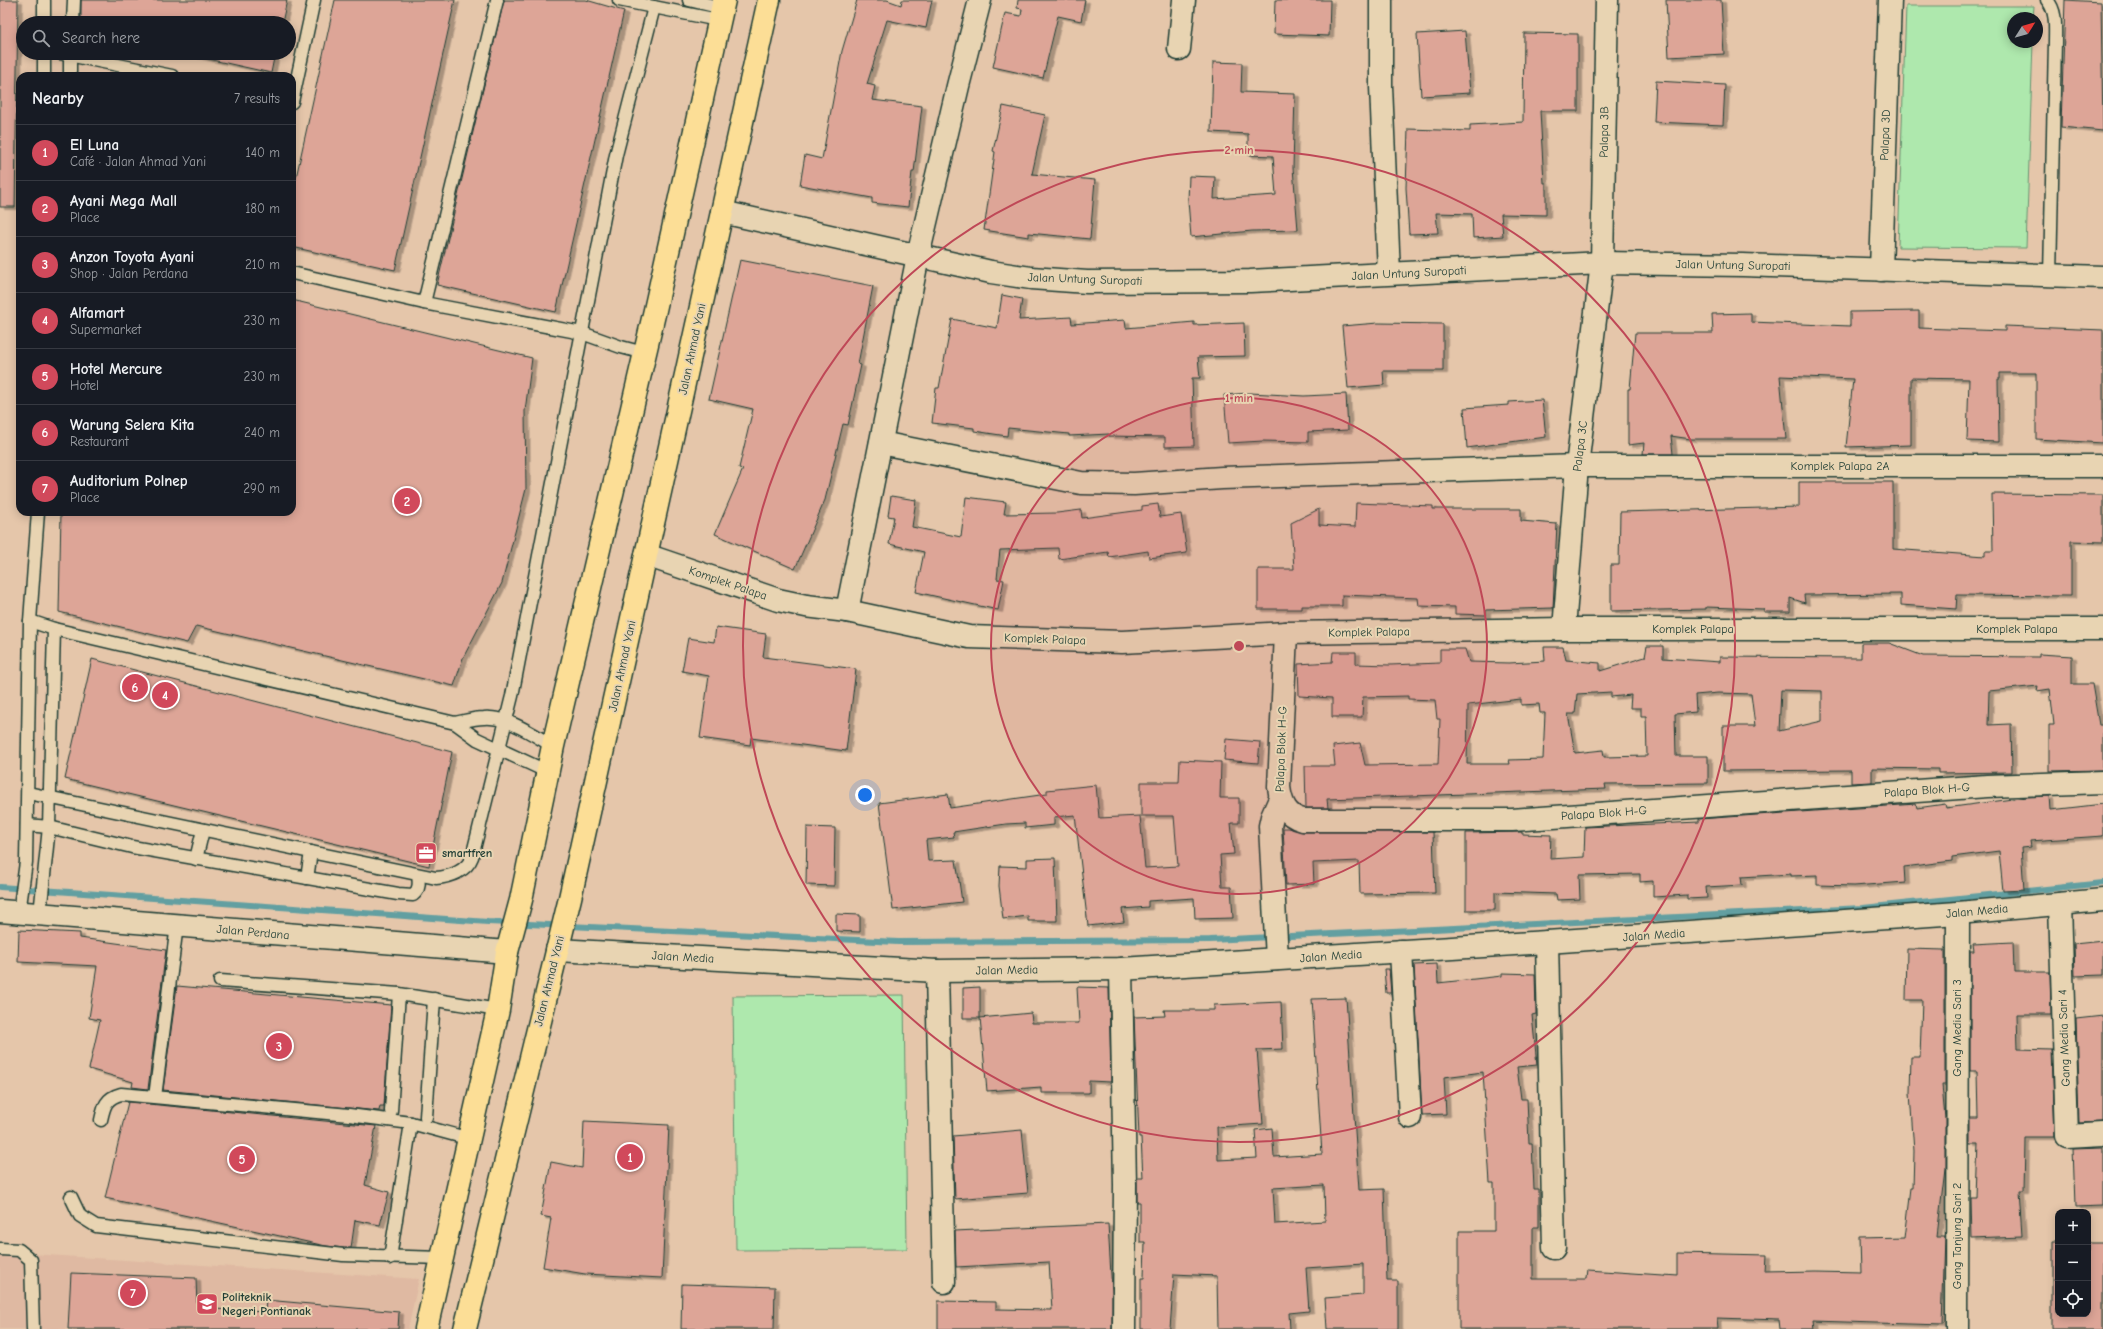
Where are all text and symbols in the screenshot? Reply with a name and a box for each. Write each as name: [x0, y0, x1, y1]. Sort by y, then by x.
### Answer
north arrow: [2007, 12, 2043, 48]
search box: [16, 16, 296, 60]
icon: search: [30, 27, 52, 49]
text: Search here: [62, 29, 140, 47]
text: Nearby: [32, 89, 83, 108]
text: 7 results: [234, 91, 280, 106]
street label: Palapa 3B: [1597, 106, 1611, 158]
street label: Palapa 3D: [1877, 109, 1893, 161]
text: El Luna: [70, 136, 119, 154]
text: 2 min: [1224, 143, 1254, 157]
text: 1: [42, 145, 48, 160]
text: 140 m: [246, 145, 280, 160]
text: Café · Jalan Ahmad Yani: [70, 154, 206, 169]
text: Ayani Mega Mall: [70, 192, 177, 210]
text: 2: [42, 201, 48, 216]
text: 180 m: [245, 201, 280, 216]
text: Place: [70, 210, 100, 225]
text: Anzon Toyota Ayani: [70, 248, 194, 266]
text: 3: [42, 257, 48, 272]
text: 210 m: [245, 257, 280, 272]
street label: Jalan Untung Suropati: [1675, 257, 1791, 273]
street label: Jalan Untung Suropati: [1351, 263, 1467, 283]
text: Shop · Jalan Perdana: [70, 266, 188, 281]
street label: Jalan Untung Suropati: [1027, 270, 1143, 288]
street label: Jalan Ahmad Yani: [675, 302, 709, 396]
text: Alfamart: [70, 304, 124, 322]
text: 4: [42, 313, 48, 328]
text: 230 m: [244, 313, 280, 328]
text: Supermarket: [70, 322, 141, 337]
text: Hotel Mercure: [70, 360, 162, 378]
text: 5: [42, 369, 48, 384]
text: 230 m: [244, 369, 280, 384]
text: Hotel: [70, 378, 99, 393]
text: 1 min: [1225, 391, 1253, 405]
text: Warung Selera Kita: [70, 416, 194, 434]
street label: Palapa 3C: [1570, 420, 1590, 472]
text: 6: [42, 425, 48, 440]
text: 240 m: [244, 425, 280, 440]
text: Restaurant: [70, 434, 129, 449]
street label: Komplek Palapa 2A: [1791, 459, 1889, 473]
text: Auditorium Polnep: [70, 472, 188, 490]
text: 7: [42, 481, 48, 496]
text: 290 m: [243, 481, 280, 496]
pin: 2: [394, 486, 420, 516]
text: Place: [70, 490, 100, 505]
street label: Komplek Palapa: [687, 563, 769, 603]
street label: Jalan Ahmad Yani: [605, 619, 639, 713]
street label: Komplek Palapa: [1652, 622, 1734, 636]
street label: Komplek Palapa: [1976, 622, 2058, 636]
street label: Komplek Palapa: [1328, 624, 1410, 640]
street label: Komplek Palapa: [1004, 631, 1086, 647]
centre of rings: [1232, 639, 1246, 653]
pin: 6: [122, 672, 148, 702]
pin: 4: [152, 680, 178, 710]
street label: Palapa Blok H-G: [1273, 705, 1290, 792]
street label: Palapa Blok H-G: [1884, 780, 1971, 800]
your location: [855, 785, 875, 805]
street label: Palapa Blok H-G: [1561, 803, 1648, 823]
office icon: smartfren: [413, 840, 439, 866]
place label: smartfren: [442, 846, 492, 860]
street label: Jalan Media: [1945, 901, 2009, 921]
street label: Jalan Perdana: [216, 922, 290, 942]
street label: Jalan Media: [1622, 926, 1686, 944]
street label: Jalan Ahmad Yani: [531, 934, 567, 1028]
street label: Jalan Media: [1299, 947, 1363, 965]
street label: Jalan Media: [651, 948, 715, 966]
street label: Jalan Media: [976, 962, 1038, 978]
street label: Gang Media Sari 3: [1950, 979, 1964, 1077]
street label: Gang Media Sari 4: [2055, 989, 2073, 1087]
pin: 3: [266, 1031, 292, 1061]
pin: 1: [617, 1142, 643, 1172]
pin: 5: [229, 1144, 255, 1174]
street label: Gang Tanjung Sari 2: [1950, 1183, 1964, 1289]
map controls: [2055, 1209, 2091, 1317]
button: +: [2055, 1209, 2091, 1245]
button: −: [2055, 1245, 2091, 1281]
pin: 7: [120, 1278, 146, 1308]
button: locate: [2055, 1281, 2091, 1317]
place label: Politeknik Negeri Pontianak: [222, 1290, 311, 1318]
school or university icon: Politeknik Negeri Pontianak: [194, 1291, 220, 1317]

